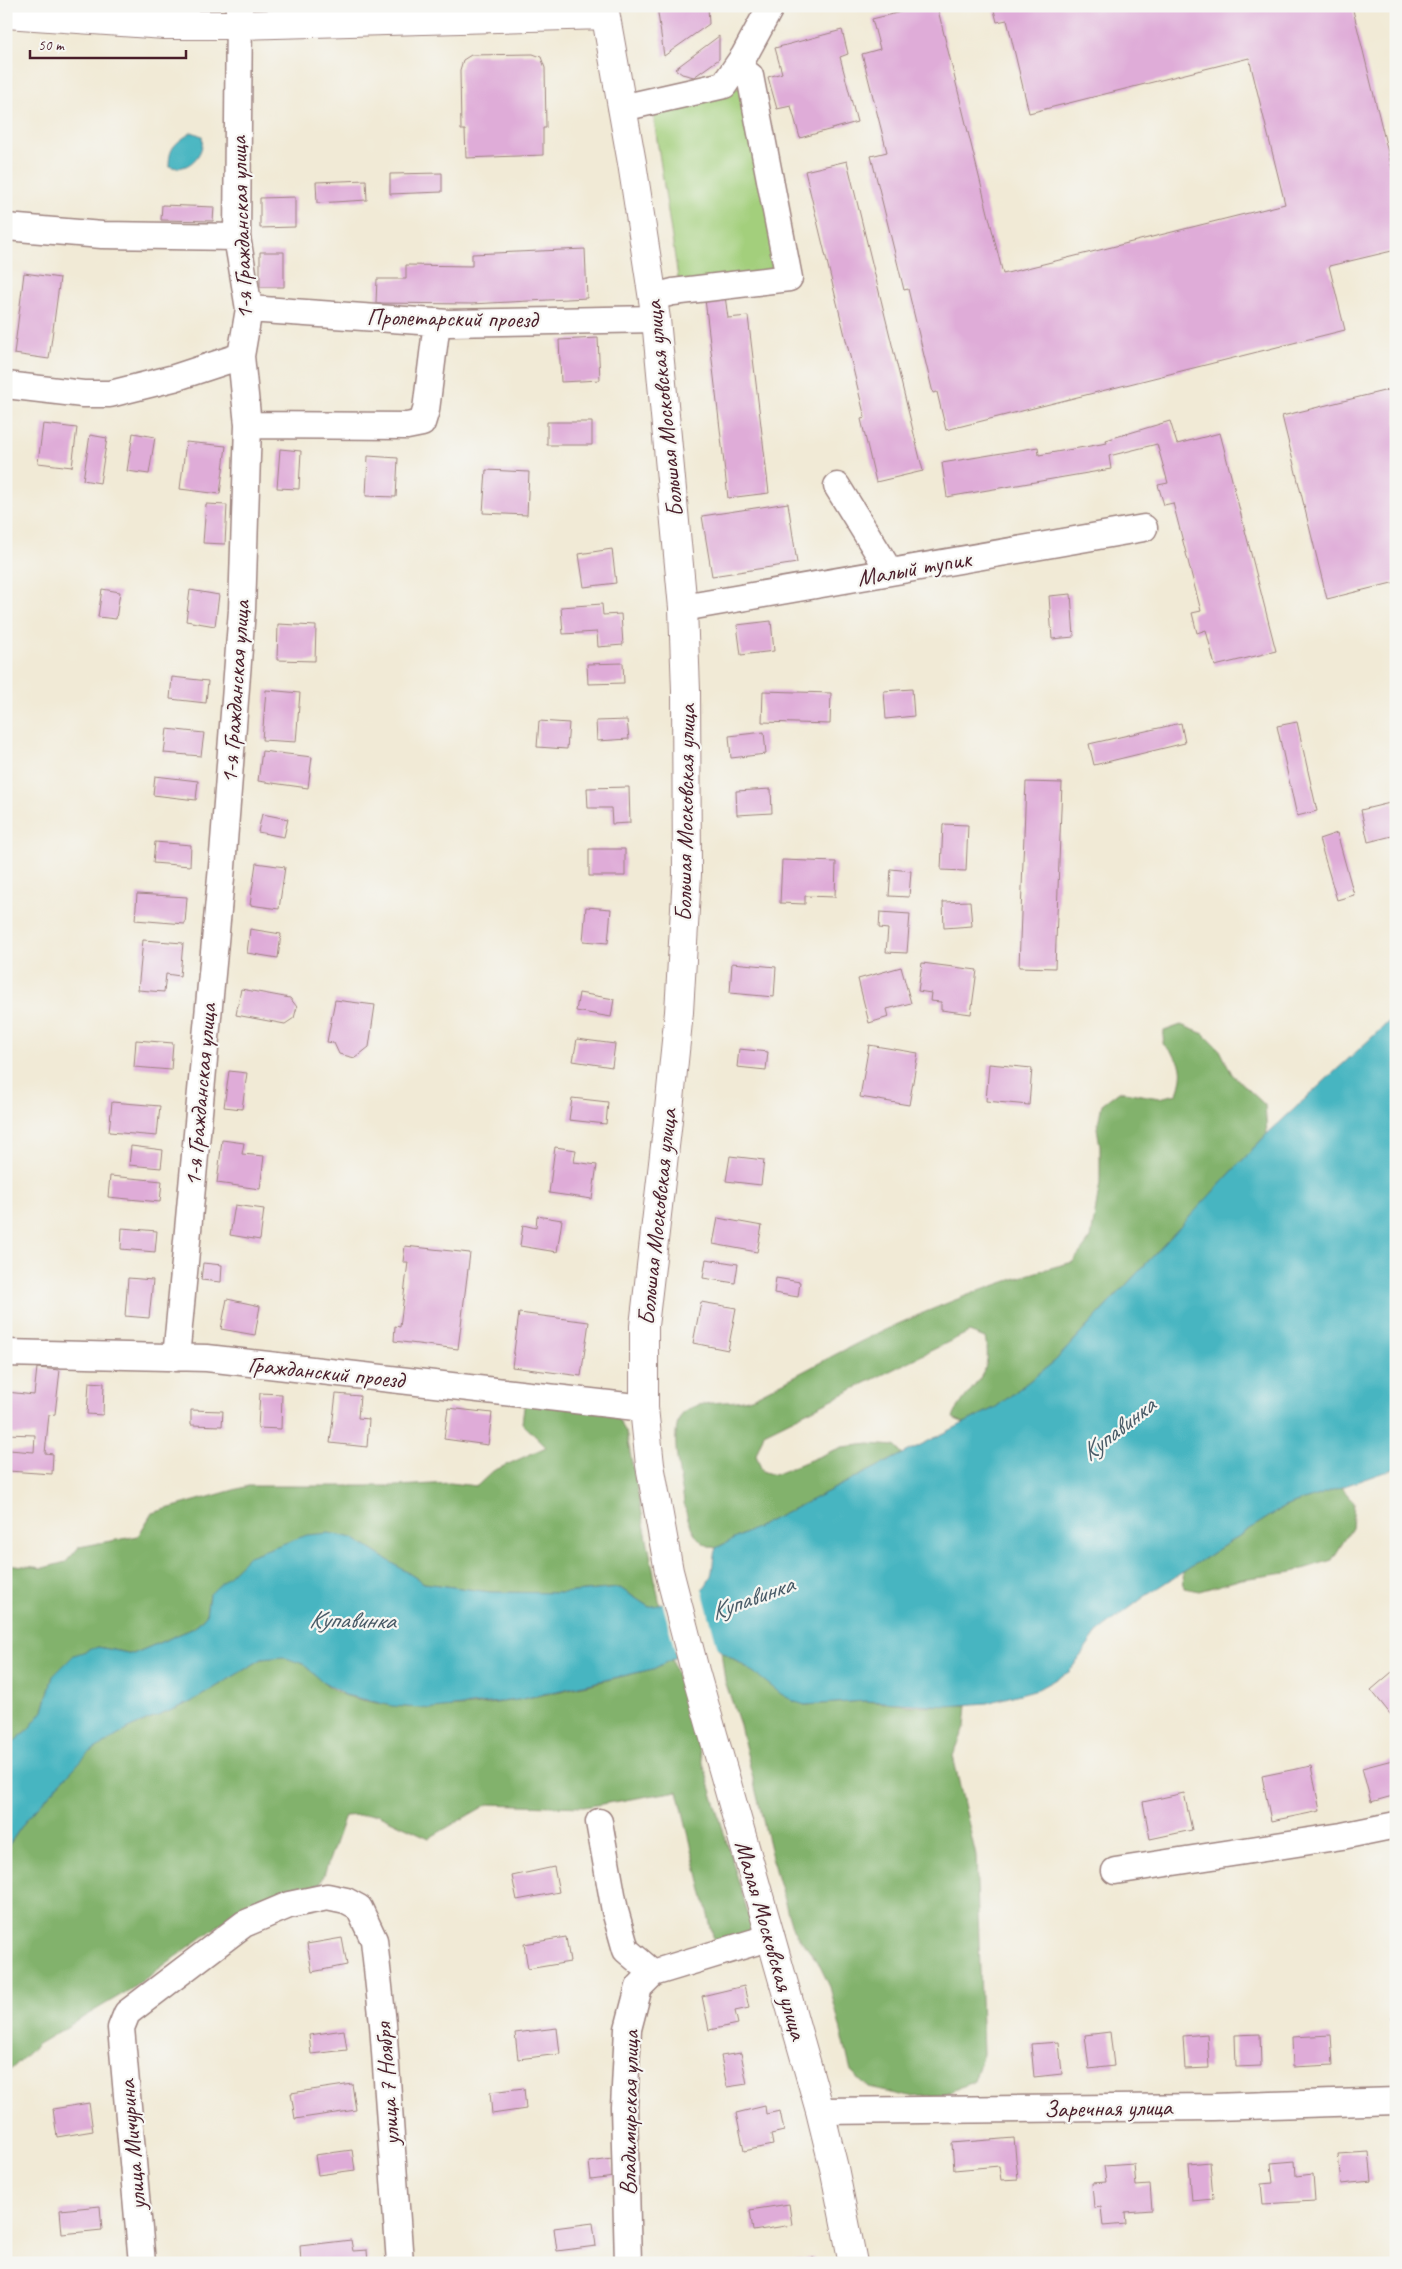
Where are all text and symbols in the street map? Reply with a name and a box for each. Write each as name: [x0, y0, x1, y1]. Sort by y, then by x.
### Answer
scale bar: [30, 28, 186, 60]
text: 50 m: [38, 36, 65, 55]
street label: 1-я Гражданская улица: [223, 135, 259, 320]
street label: Большая Московская улица: [638, 298, 690, 519]
street label: Пролетарский проезд: [366, 302, 540, 335]
street label: Малый тупик: [855, 543, 976, 593]
street label: 1-я Гражданская улица: [214, 598, 256, 784]
street label: Большая Московская улица: [668, 703, 702, 922]
street label: 1-я Гражданская улица: [177, 1001, 223, 1188]
street label: Большая Московская улица: [631, 1106, 683, 1327]
street label: Гражданский проезд: [246, 1349, 408, 1395]
water label: Купавинка: [1074, 1389, 1163, 1468]
water label: Купавинка: [706, 1567, 800, 1628]
water label: Купавинка: [309, 1603, 398, 1637]
street label: Малая Московская улица: [728, 1837, 814, 2044]
street label: улица 7 Ноября: [368, 2020, 406, 2148]
street label: Владимирская улица: [613, 2029, 645, 2196]
street label: улица Мичурина: [111, 2077, 153, 2213]
street label: Заречная улица: [1044, 2092, 1174, 2124]

